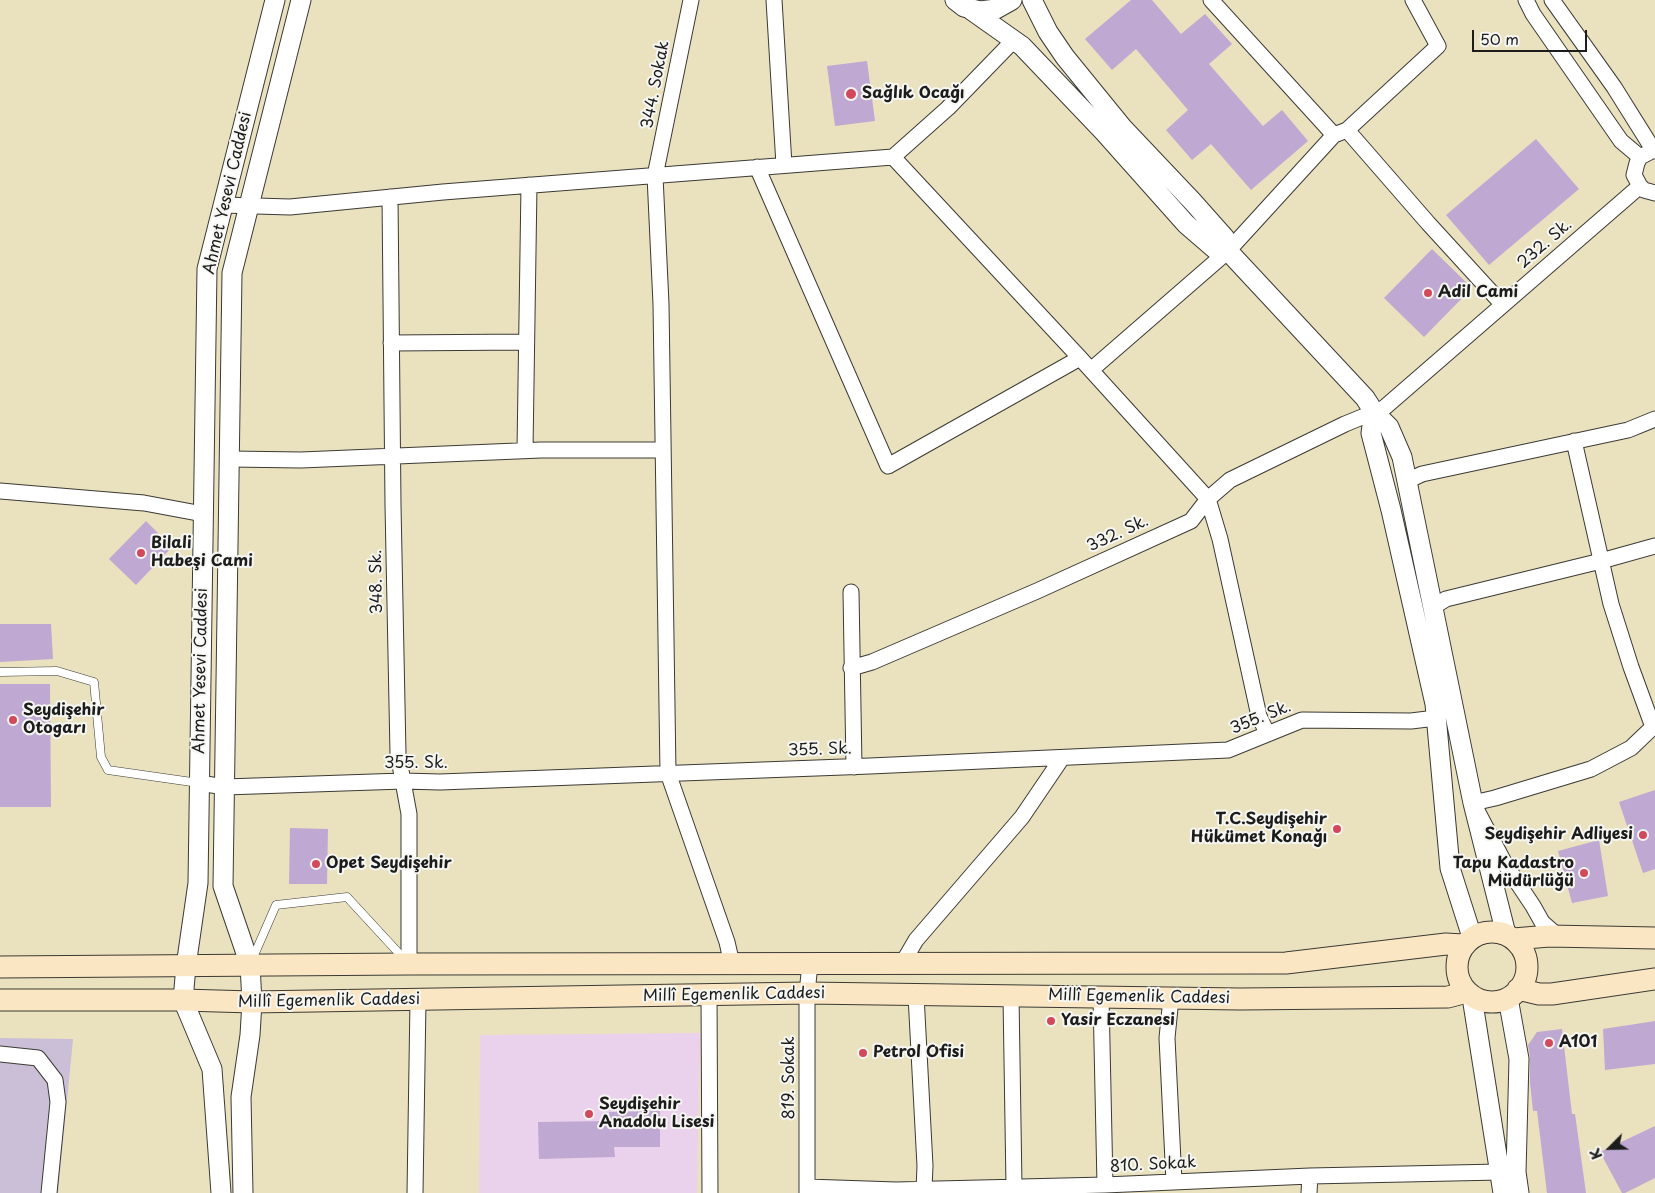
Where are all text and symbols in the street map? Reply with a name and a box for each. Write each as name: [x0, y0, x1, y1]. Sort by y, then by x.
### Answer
scale bar: [1475, 20, 1590, 52]
text: 50 m: [1480, 27, 1519, 50]
street label: 344. Sokak: [638, 39, 674, 131]
place label: Sağlık Ocağı: [862, 84, 964, 104]
marker: Sağlık Ocağı: [844, 87, 858, 101]
street label: Ahmet Yesevi Caddesi: [200, 110, 256, 276]
street label: 232. Sk.: [1514, 215, 1576, 273]
place label: Adil Cami: [1438, 283, 1518, 303]
marker: Adil Cami: [1422, 287, 1434, 299]
street label: 332. Sk.: [1084, 511, 1152, 557]
place label: Bilali Habeşi Cami: [151, 534, 253, 572]
marker: Bilali Habeşi Cami: [135, 547, 147, 559]
street label: 348. Sk.: [367, 549, 387, 615]
street label: Ahmet Yesevi Caddesi: [190, 588, 212, 754]
street label: 355. Sk.: [1228, 697, 1294, 739]
place label: Seydişehir Otogarı: [23, 701, 104, 739]
marker: Seydişehir Otogarı: [7, 714, 19, 726]
street label: 355. Sk.: [788, 739, 852, 761]
street label: 355. Sk.: [384, 754, 448, 774]
place label: T.C.Seydişehir Hükümet Konağı: [1191, 810, 1327, 848]
marker: T.C.Seydişehir Hükümet Konağı: [1331, 823, 1343, 835]
place label: Seydişehir Adliyesi: [1485, 825, 1633, 845]
marker: Seydişehir Adliyesi: [1637, 829, 1649, 841]
place label: Opet Seydişehir: [326, 854, 452, 874]
place label: Tapu Kadastro Müdürlüğü: [1453, 854, 1574, 892]
marker: Opet Seydişehir: [310, 858, 322, 870]
marker: Tapu Kadastro Müdürlüğü: [1578, 867, 1590, 879]
street label: Millî Egemenlik Caddesi: [643, 984, 825, 1006]
street label: Millî Egemenlik Caddesi: [1048, 986, 1230, 1008]
street label: Millî Egemenlik Caddesi: [238, 990, 420, 1012]
place label: Yasir Eczanesi: [1061, 1011, 1175, 1031]
marker: Yasir Eczanesi: [1045, 1015, 1057, 1027]
place label: A101: [1559, 1033, 1597, 1053]
street label: 819. Sokak: [780, 1036, 800, 1120]
marker: A101: [1543, 1037, 1555, 1049]
place label: Petrol Ofisi: [873, 1043, 964, 1063]
marker: Petrol Ofisi: [857, 1047, 869, 1059]
place label: Seydişehir Anadolu Lisesi: [599, 1095, 714, 1133]
marker: Seydişehir Anadolu Lisesi: [583, 1108, 595, 1120]
north arrow: [1585, 1123, 1635, 1173]
text: K: [1584, 1145, 1607, 1163]
street label: 810. Sokak: [1109, 1153, 1197, 1177]

